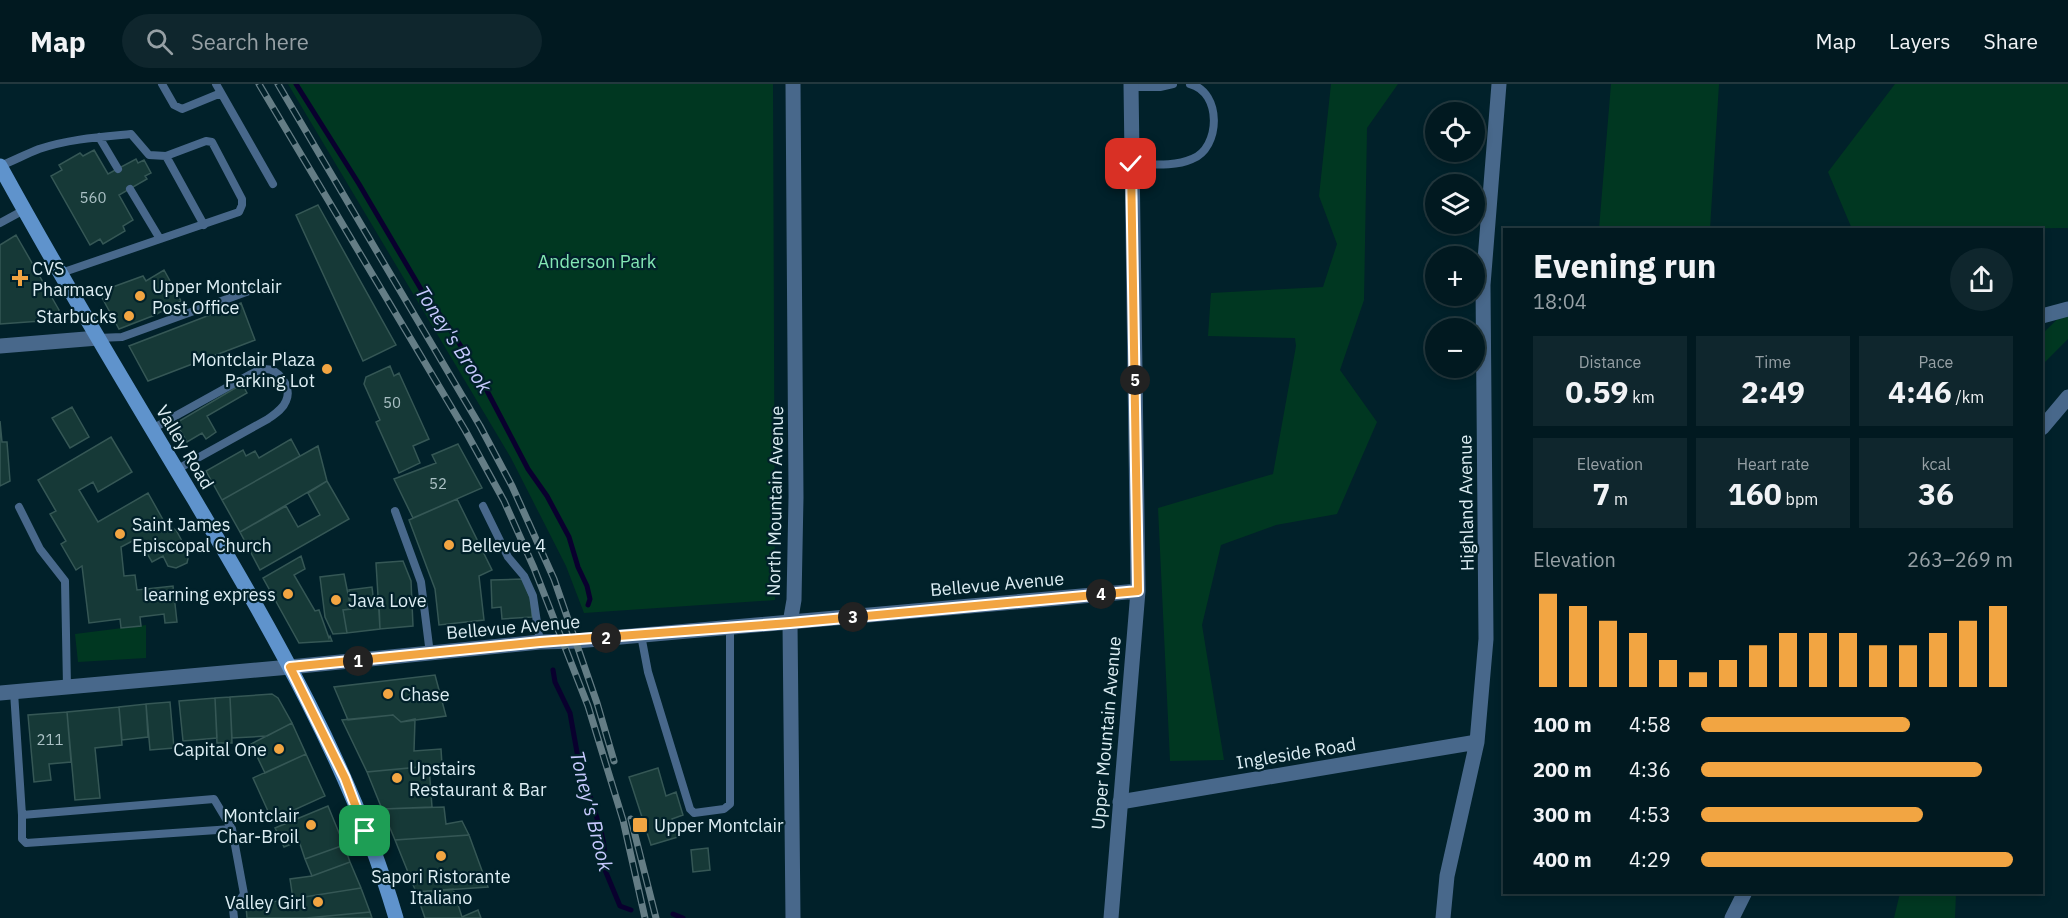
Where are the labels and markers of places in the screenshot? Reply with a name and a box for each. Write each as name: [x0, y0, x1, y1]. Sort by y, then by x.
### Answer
pin: [1105, 138, 1156, 189]
place label: CVS Pharmacy: [32, 257, 113, 301]
marker: CVS Pharmacy: [13, 271, 27, 285]
place label: Upper Montclair Post Office: [152, 275, 282, 319]
marker: Upper Montclair Post Office: [133, 289, 147, 303]
place label: Starbucks: [36, 305, 117, 328]
marker: Starbucks: [122, 309, 136, 323]
place label: Montclair Plaza Parking Lot: [192, 348, 315, 392]
marker: Montclair Plaza Parking Lot: [320, 362, 334, 376]
pin: 5: [1120, 365, 1150, 395]
place label: Saint James Episcopal Church: [132, 513, 272, 557]
marker: Saint James Episcopal Church: [113, 527, 127, 541]
place label: Bellevue 4: [461, 534, 546, 557]
marker: Bellevue 4: [442, 538, 456, 552]
pin: 4: [1086, 579, 1116, 609]
place label: learning express: [143, 583, 276, 606]
marker: learning express: [281, 587, 295, 601]
place label: Java Love: [348, 589, 427, 612]
marker: Java Love: [329, 593, 343, 607]
pin: 3: [838, 602, 868, 632]
pin: 2: [591, 623, 621, 653]
pin: 1: [343, 646, 373, 676]
place label: Chase: [400, 683, 450, 706]
marker: Chase: [381, 687, 395, 701]
place label: Capital One: [173, 738, 267, 761]
marker: Capital One: [272, 742, 286, 756]
place label: Upstairs Restaurant & Bar: [409, 757, 547, 801]
marker: Upstairs Restaurant & Bar: [390, 771, 404, 785]
place label: Montclair Char-Broil: [217, 804, 299, 848]
pin: [339, 805, 390, 856]
place label: Upper Montclair: [654, 814, 784, 837]
marker: Upper Montclair: [631, 816, 649, 834]
marker: Montclair Char-Broil: [304, 818, 318, 832]
marker: Sapori Ristorante Italiano: [434, 849, 448, 863]
place label: Sapori Ristorante Italiano: [371, 865, 511, 909]
place label: Valley Girl: [225, 891, 306, 914]
marker: Valley Girl: [311, 895, 325, 909]

